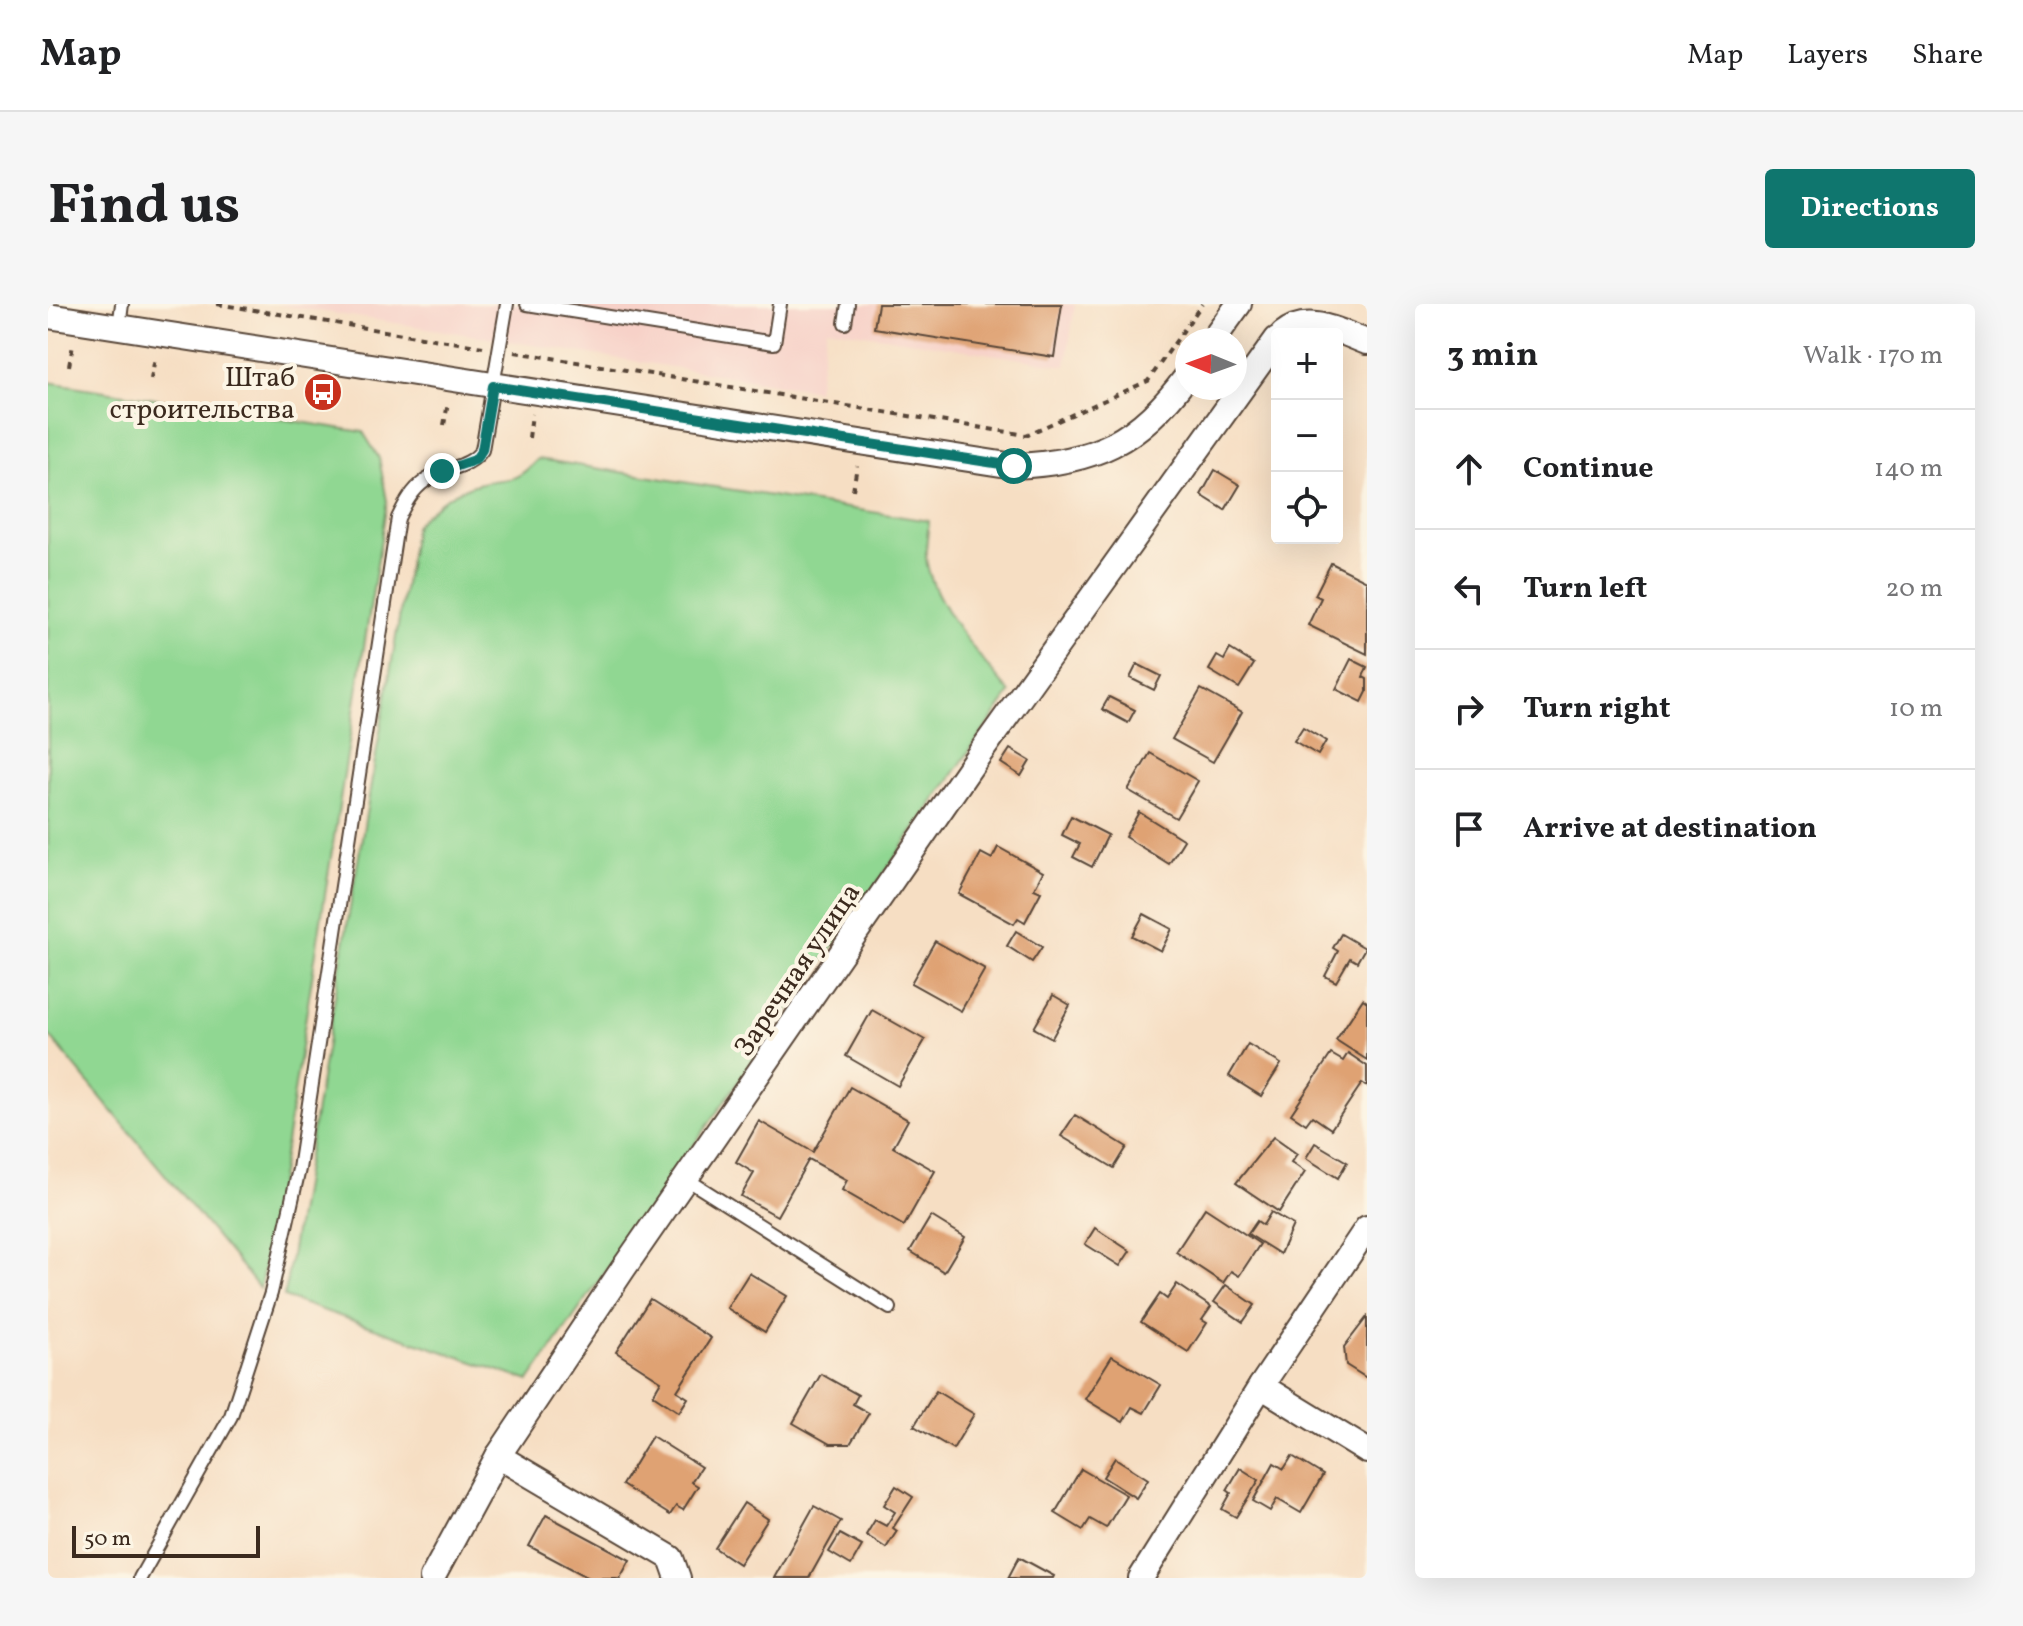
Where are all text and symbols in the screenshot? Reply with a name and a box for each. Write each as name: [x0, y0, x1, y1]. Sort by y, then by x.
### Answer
text: Map: [40, 29, 121, 82]
text: Map: [1687, 36, 1743, 75]
text: Layers: [1787, 36, 1868, 75]
text: Share: [1912, 36, 1983, 75]
text: Find us: [48, 169, 240, 247]
button: Directions: [1765, 169, 1975, 248]
north arrow: [1175, 328, 1247, 400]
map controls: [1271, 328, 1343, 544]
button: +: [1271, 328, 1343, 400]
text: 3 min: [1447, 333, 1538, 380]
text: Walk · 170 m: [1803, 338, 1943, 374]
place label: Штаб строительства: [109, 359, 295, 430]
bus stop icon: Штаб строительства: [302, 371, 344, 413]
button: −: [1271, 400, 1343, 472]
icon: ahead: [1447, 447, 1491, 491]
route start: [996, 448, 1032, 484]
text: Continue: [1523, 448, 1654, 490]
text: 140 m: [1874, 451, 1943, 487]
route end: [424, 453, 460, 489]
button: locate: [1271, 472, 1343, 544]
icon: left: [1447, 567, 1491, 611]
text: Turn left: [1523, 568, 1647, 610]
text: 20 m: [1885, 571, 1943, 607]
icon: right: [1447, 687, 1491, 731]
text: Turn right: [1523, 688, 1671, 730]
text: 10 m: [1889, 691, 1943, 727]
icon: arrive: [1447, 807, 1491, 851]
text: Arrive at destination: [1523, 808, 1817, 850]
street label: Заречная улица: [726, 876, 871, 1065]
scale bar: [72, 1522, 260, 1558]
text: 50 m: [84, 1524, 131, 1555]

